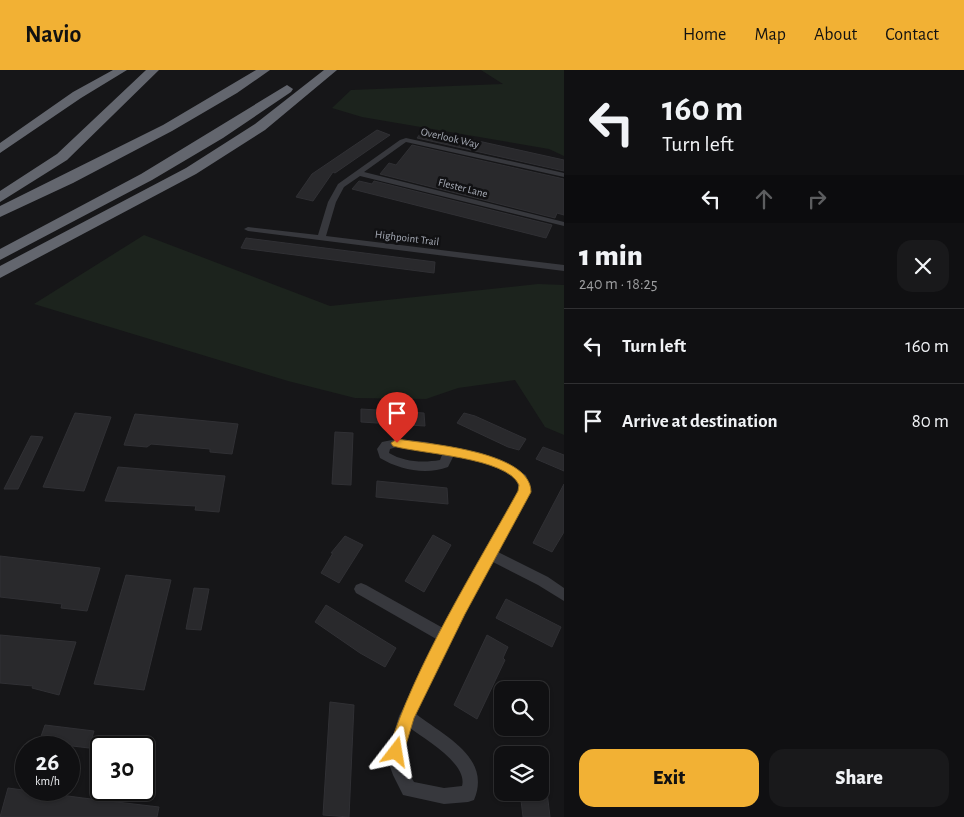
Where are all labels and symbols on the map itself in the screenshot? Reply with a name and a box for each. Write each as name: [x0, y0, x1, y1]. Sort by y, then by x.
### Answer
street label: Overlook Way: [420, 126, 480, 150]
street label: Flester Lane: [437, 177, 489, 199]
street label: Highpoint Trail: [374, 229, 440, 247]
pin: [376, 392, 418, 443]
position arrow: [369, 725, 421, 777]
speed limit sign: 30: [90, 736, 155, 801]

